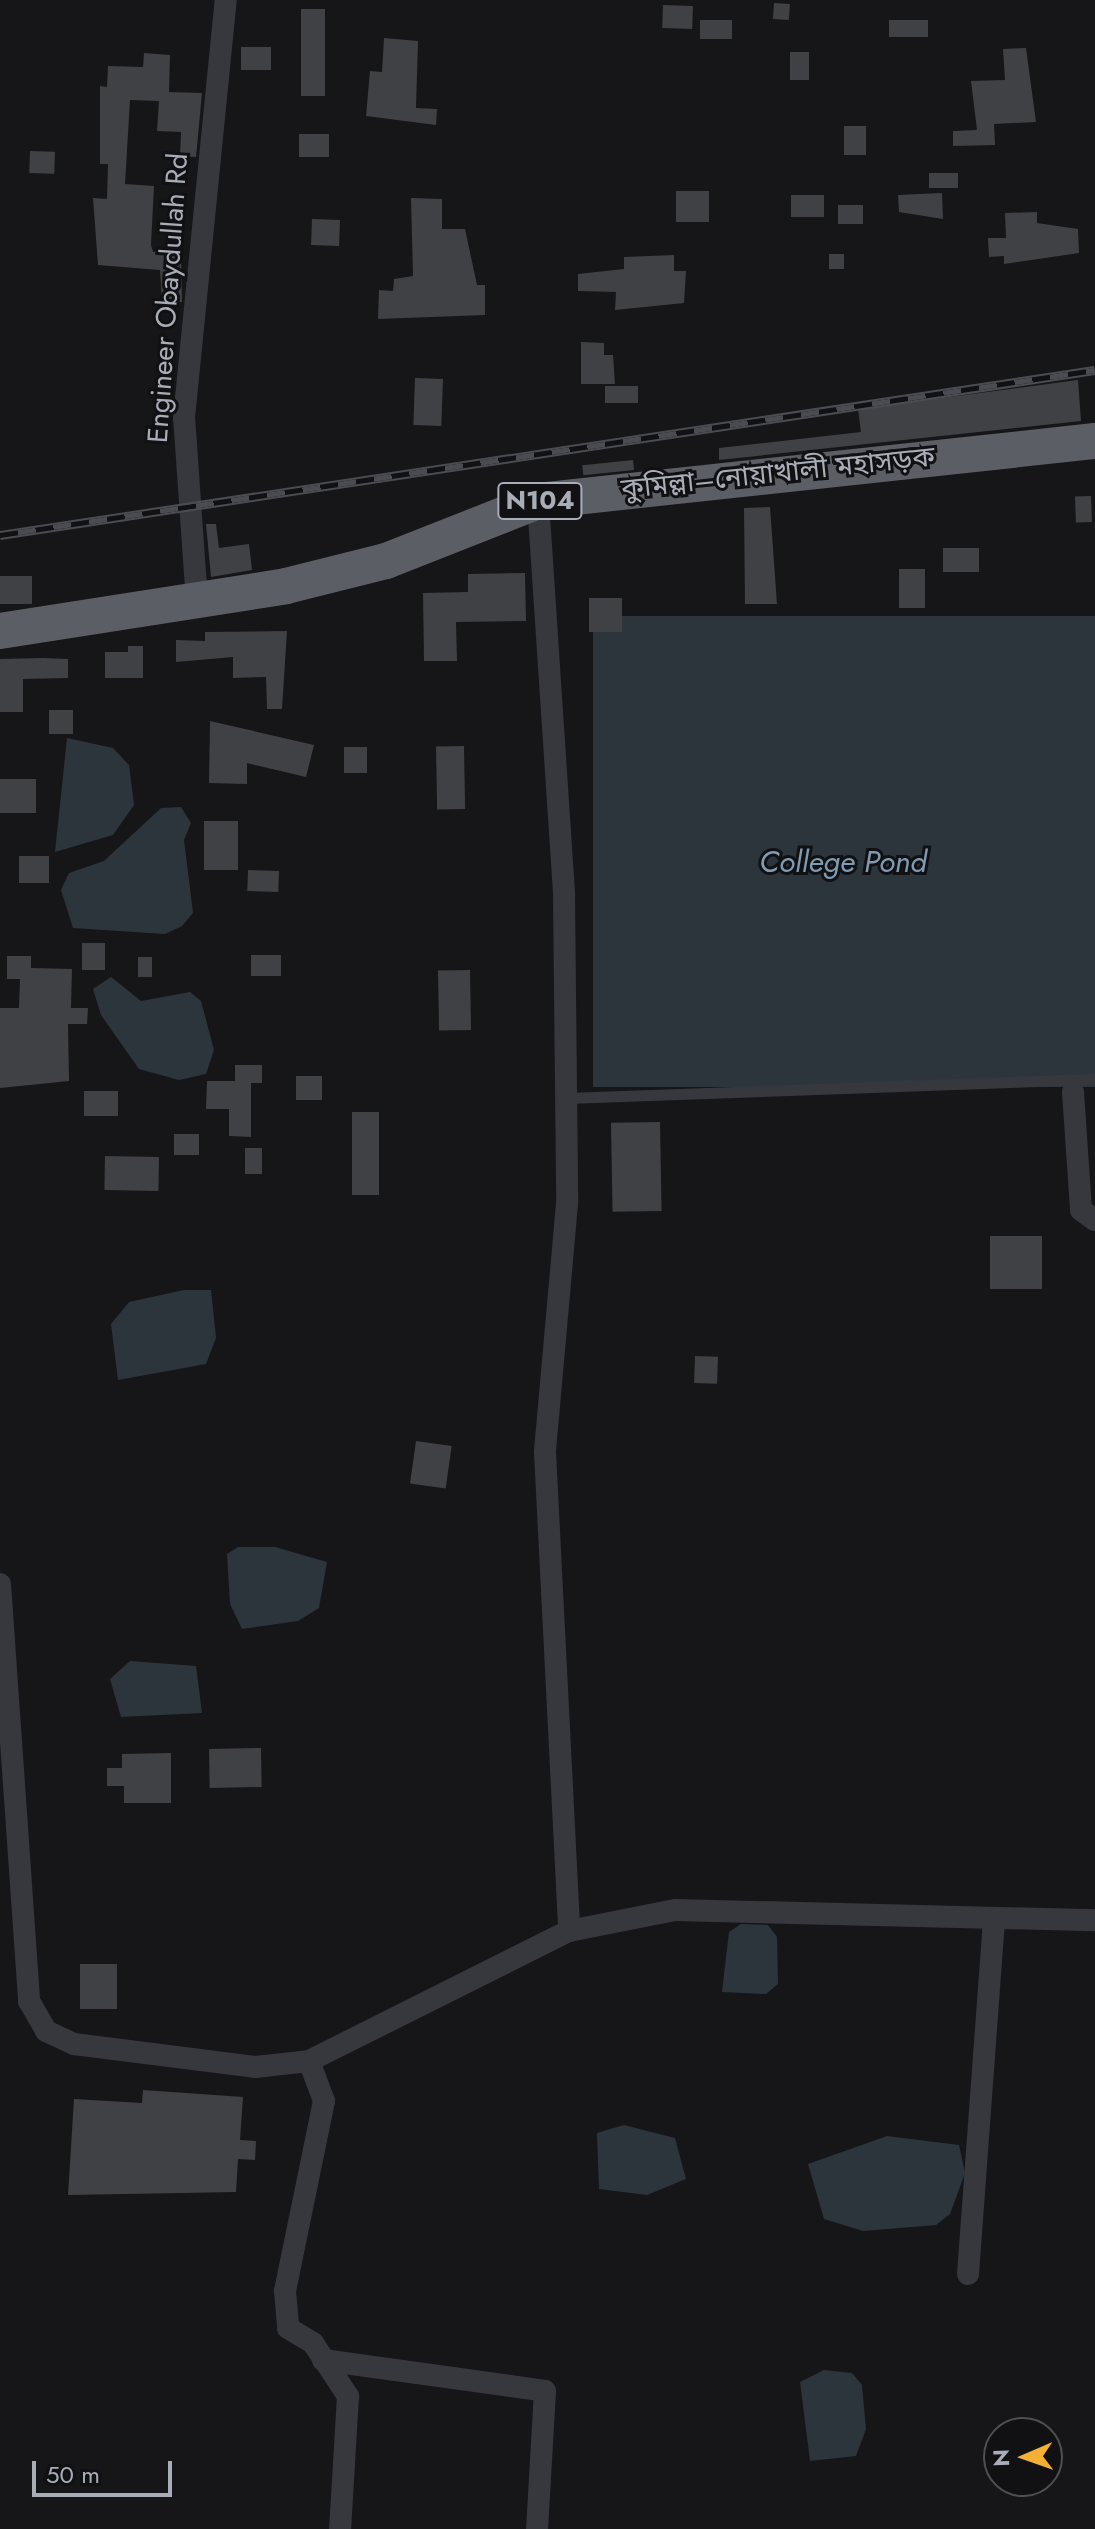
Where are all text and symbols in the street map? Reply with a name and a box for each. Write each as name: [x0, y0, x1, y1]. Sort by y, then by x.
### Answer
street label: Engineer Obaydullah Rd: [141, 152, 195, 444]
street label: কুমিল্লা–নোয়াখালী মহাসড়ক: [620, 440, 936, 506]
road number: N104: [496, 479, 584, 523]
water label: College Pond: [759, 844, 927, 880]
north arrow: [983, 2417, 1063, 2497]
scale bar: [36, 2445, 176, 2495]
text: N: [985, 2448, 1017, 2467]
text: 50 m: [46, 2457, 100, 2492]

